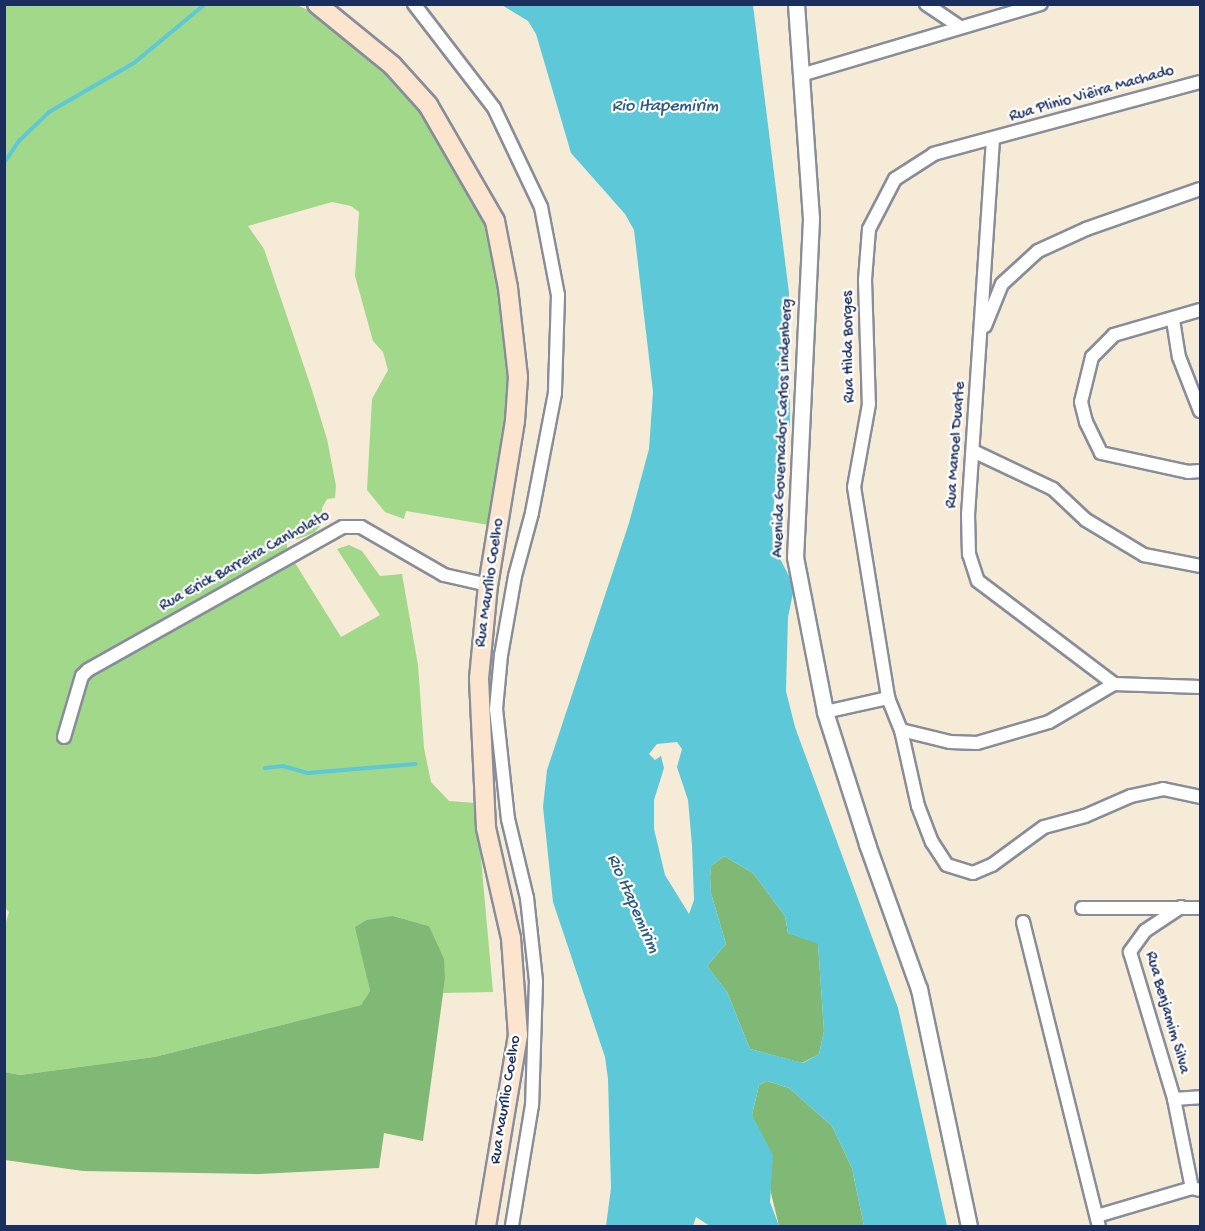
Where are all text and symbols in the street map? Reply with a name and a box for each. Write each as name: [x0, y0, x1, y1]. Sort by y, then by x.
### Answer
street label: Rua Plinio Viêira Machado: [1007, 62, 1177, 128]
water label: Rio Itapemirim: [612, 96, 718, 118]
street label: Rua Hilda Borges: [839, 291, 861, 403]
street label: Avenida Governador Carlos Lindenberg: [770, 298, 798, 558]
street label: Rua Manoel Duarte: [943, 381, 971, 509]
street label: Rua Erick Barreira Canholato: [156, 507, 334, 617]
street label: Rua Maurílio Coelho: [472, 517, 510, 649]
water label: Rio Itapemirim: [600, 851, 664, 957]
street label: Rua Benjamim Silva: [1139, 950, 1193, 1076]
street label: Rua Maurílio Coelho: [487, 1034, 527, 1166]

